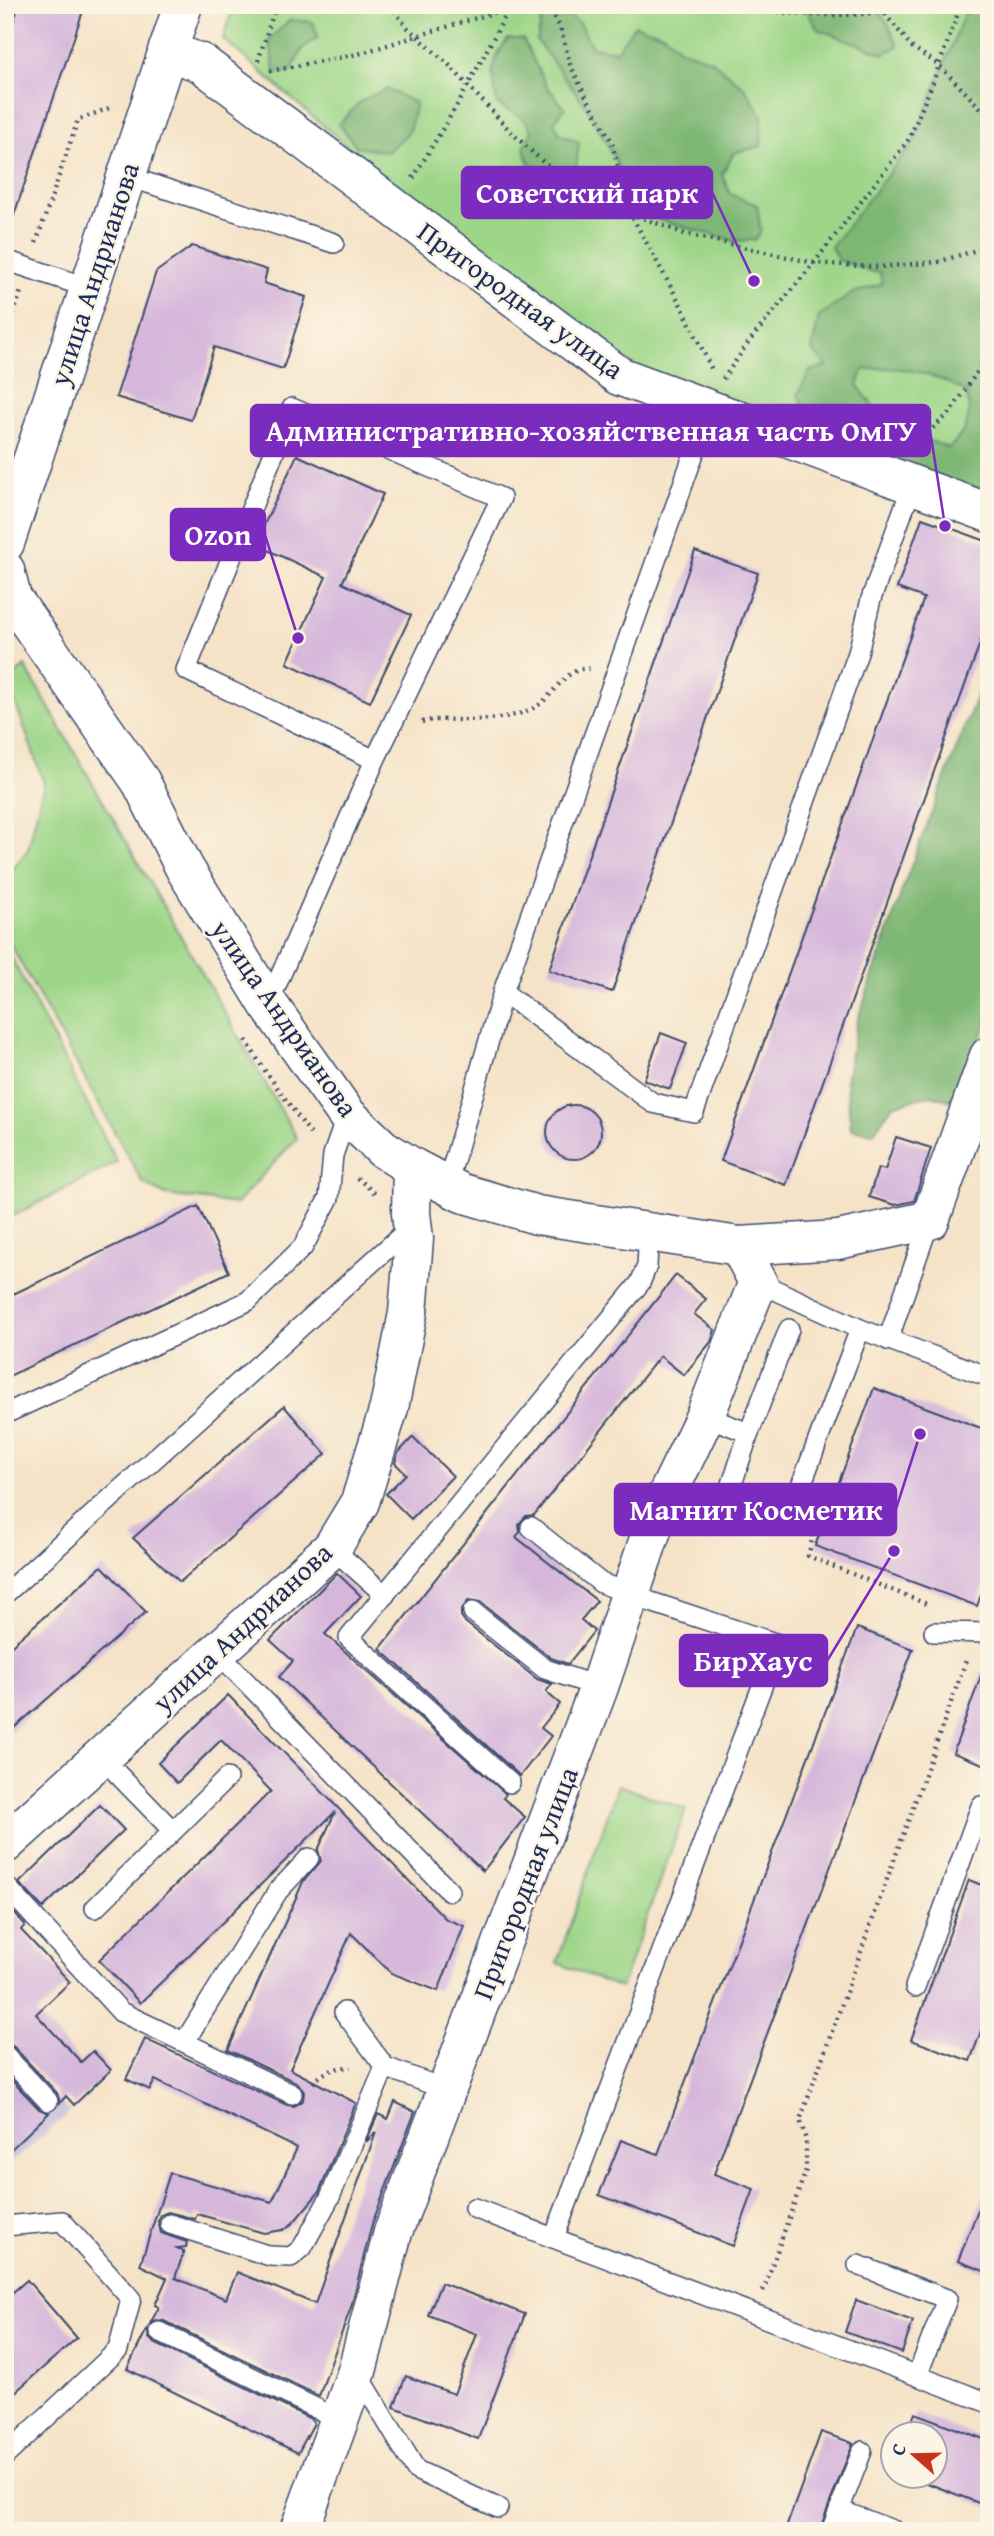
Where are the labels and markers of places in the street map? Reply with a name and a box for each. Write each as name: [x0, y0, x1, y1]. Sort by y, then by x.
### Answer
callout: Советский парк: [462, 167, 712, 218]
callout: Административно-хозяйственная часть ОмГУ: [251, 405, 930, 456]
callout: Ozon: [171, 509, 265, 560]
callout: Магнит Косметик: [615, 1484, 896, 1535]
callout: БирХаус: [680, 1635, 827, 1686]

